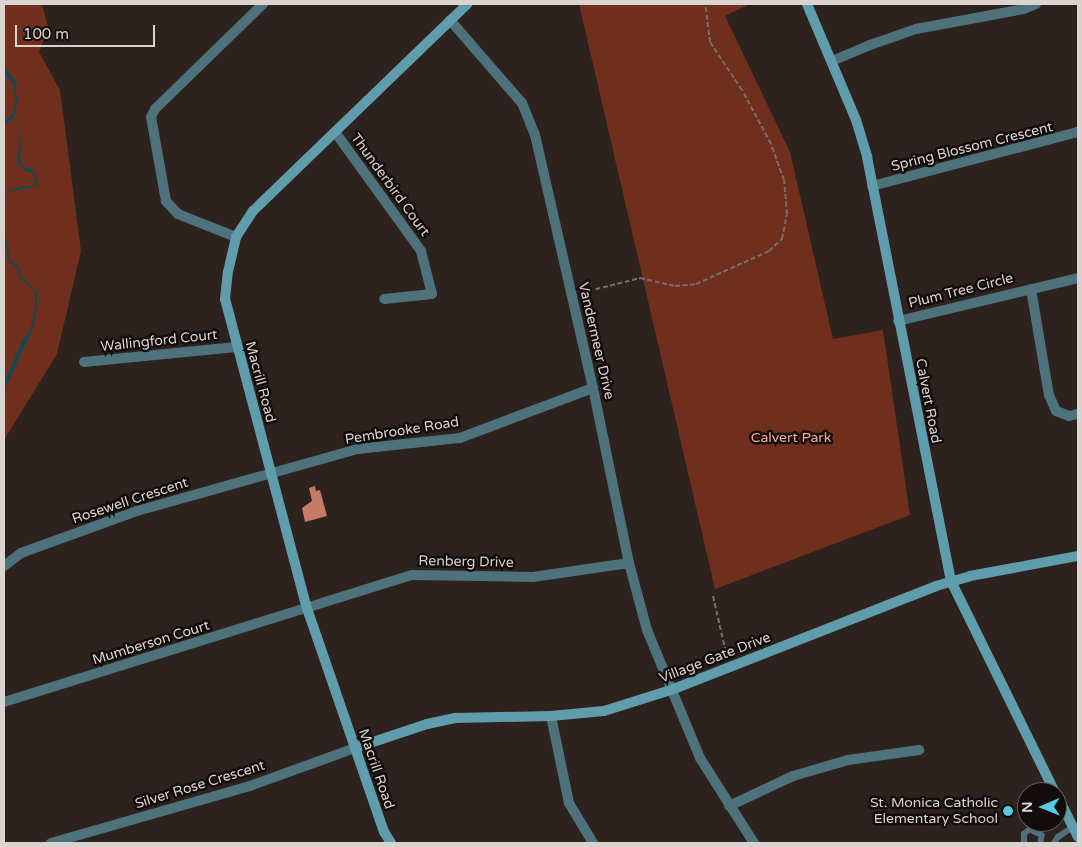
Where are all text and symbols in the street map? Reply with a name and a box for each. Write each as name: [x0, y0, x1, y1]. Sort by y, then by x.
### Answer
scale bar: [18, 15, 158, 47]
text: 100 m: [23, 25, 69, 43]
street label: Spring Blossom Crescent: [890, 119, 1054, 175]
street label: Thunderbird Court: [347, 130, 433, 240]
street label: Plum Tree Circle: [907, 270, 1015, 312]
street label: Vandermeer Drive: [574, 281, 618, 401]
street label: Wallingford Court: [100, 326, 218, 356]
street label: Macrill Road: [241, 340, 279, 424]
street label: Calvert Road: [912, 357, 944, 445]
street label: Pembrooke Road: [344, 414, 460, 448]
park label: Calvert Park: [751, 430, 831, 446]
street label: Rosewell Crescent: [70, 474, 190, 528]
street label: Renberg Drive: [418, 553, 514, 571]
street label: Mumberson Court: [90, 617, 212, 669]
street label: Village Gate Drive: [657, 629, 773, 687]
street label: Macrill Road: [354, 727, 398, 811]
street label: Silver Rose Crescent: [133, 757, 267, 813]
north arrow: [1017, 782, 1067, 832]
place label: St. Monica Catholic Elementary School: [870, 795, 998, 828]
text: N: [1019, 801, 1036, 813]
marker: St. Monica Catholic Elementary School: [1002, 805, 1014, 817]

